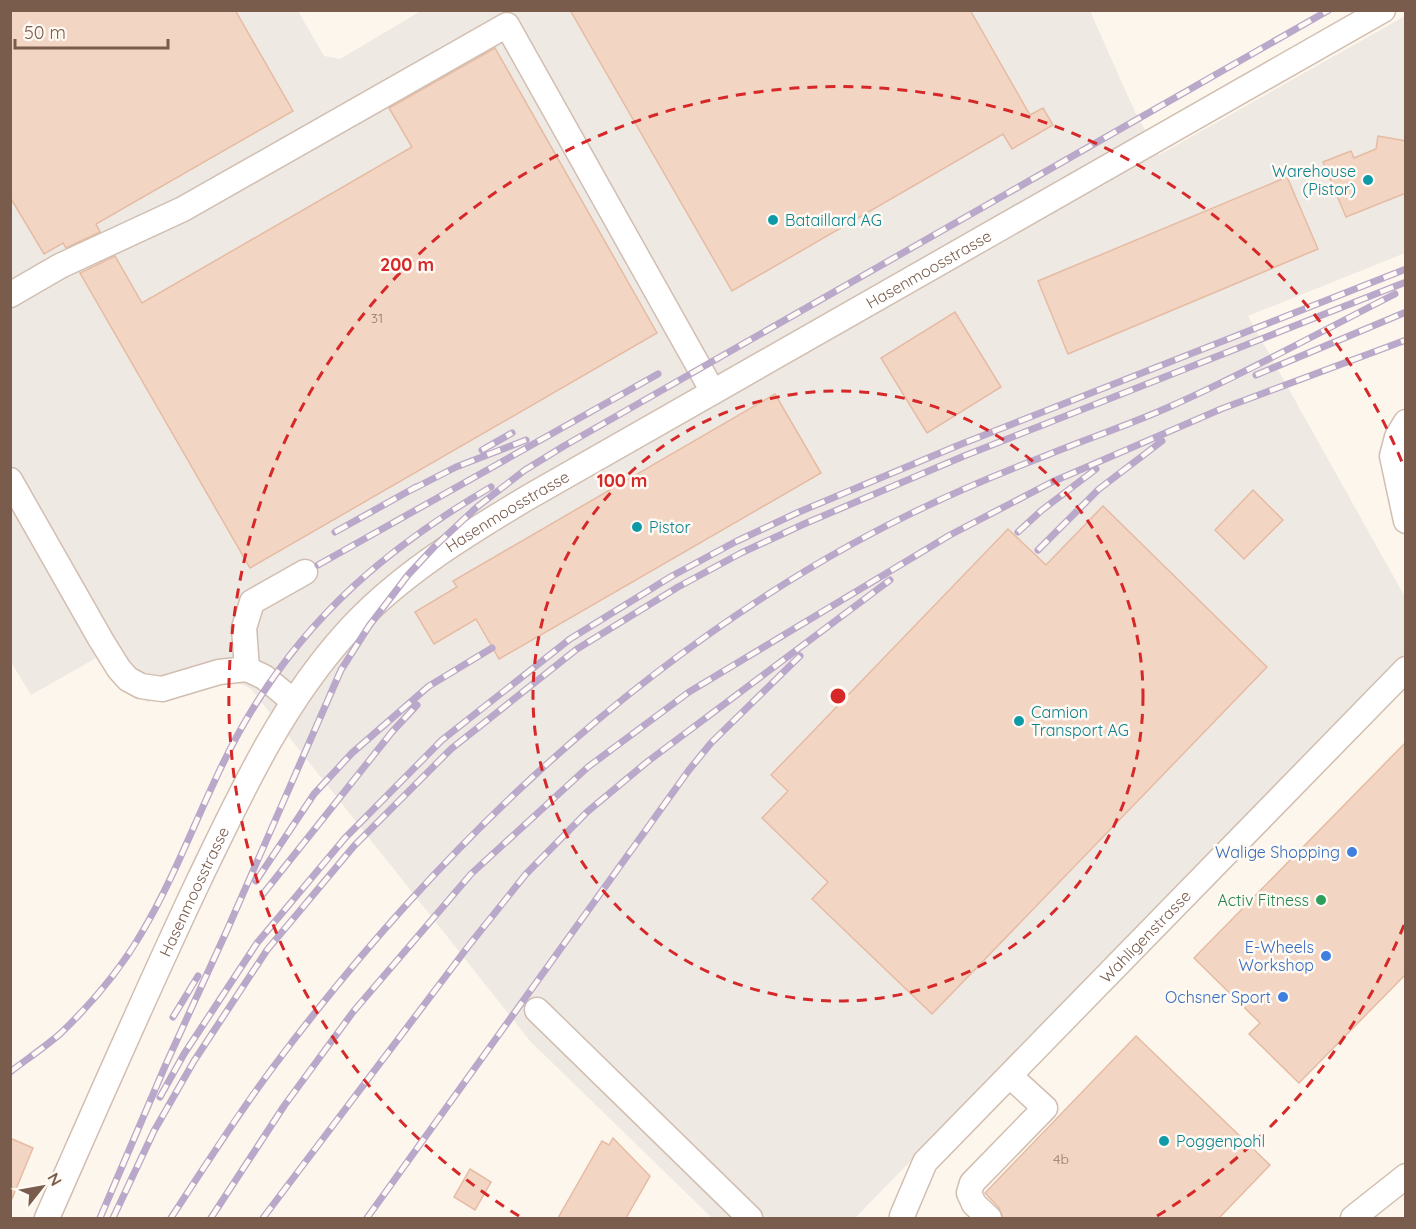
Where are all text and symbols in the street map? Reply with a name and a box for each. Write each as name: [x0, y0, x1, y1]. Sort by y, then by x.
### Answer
scale bar: [15, 12, 168, 50]
text: 50 m: [24, 21, 66, 44]
place label: Warehouse (Pistor): [1272, 161, 1356, 199]
marker: Warehouse (Pistor): [1361, 173, 1375, 187]
place label: Bataillard AG: [785, 210, 882, 230]
marker: Bataillard AG: [766, 213, 780, 227]
street label: Hasenmoosstrasse: [862, 225, 995, 313]
text: 200 m: [380, 253, 434, 276]
house number: 31: [371, 309, 383, 327]
street label: Hasenmoosstrasse: [441, 466, 573, 556]
text: 100 m: [597, 469, 647, 492]
place label: Pistor: [649, 517, 691, 537]
marker: Pistor: [630, 520, 644, 534]
centre of rings: [828, 686, 848, 706]
place label: Camion Transport AG: [1031, 702, 1129, 740]
marker: Camion Transport AG: [1012, 714, 1026, 728]
street label: Hasenmoosstrasse: [155, 823, 233, 960]
place label: Walige Shopping: [1215, 842, 1340, 862]
marker: Walige Shopping: [1345, 845, 1359, 859]
street label: Wahligenstrasse: [1095, 886, 1195, 987]
place label: Activ Fitness: [1217, 890, 1309, 910]
marker: Activ Fitness: [1314, 893, 1328, 907]
place label: E-Wheels Workshop: [1239, 937, 1314, 975]
marker: E-Wheels Workshop: [1319, 949, 1333, 963]
place label: Ochsner Sport: [1165, 987, 1271, 1007]
marker: Ochsner Sport: [1276, 990, 1290, 1004]
place label: Poggenpohl: [1176, 1131, 1265, 1151]
marker: Poggenpohl: [1157, 1134, 1171, 1148]
house number: 4b: [1053, 1150, 1069, 1168]
north arrow: [12, 1157, 72, 1217]
text: N: [43, 1169, 66, 1189]

